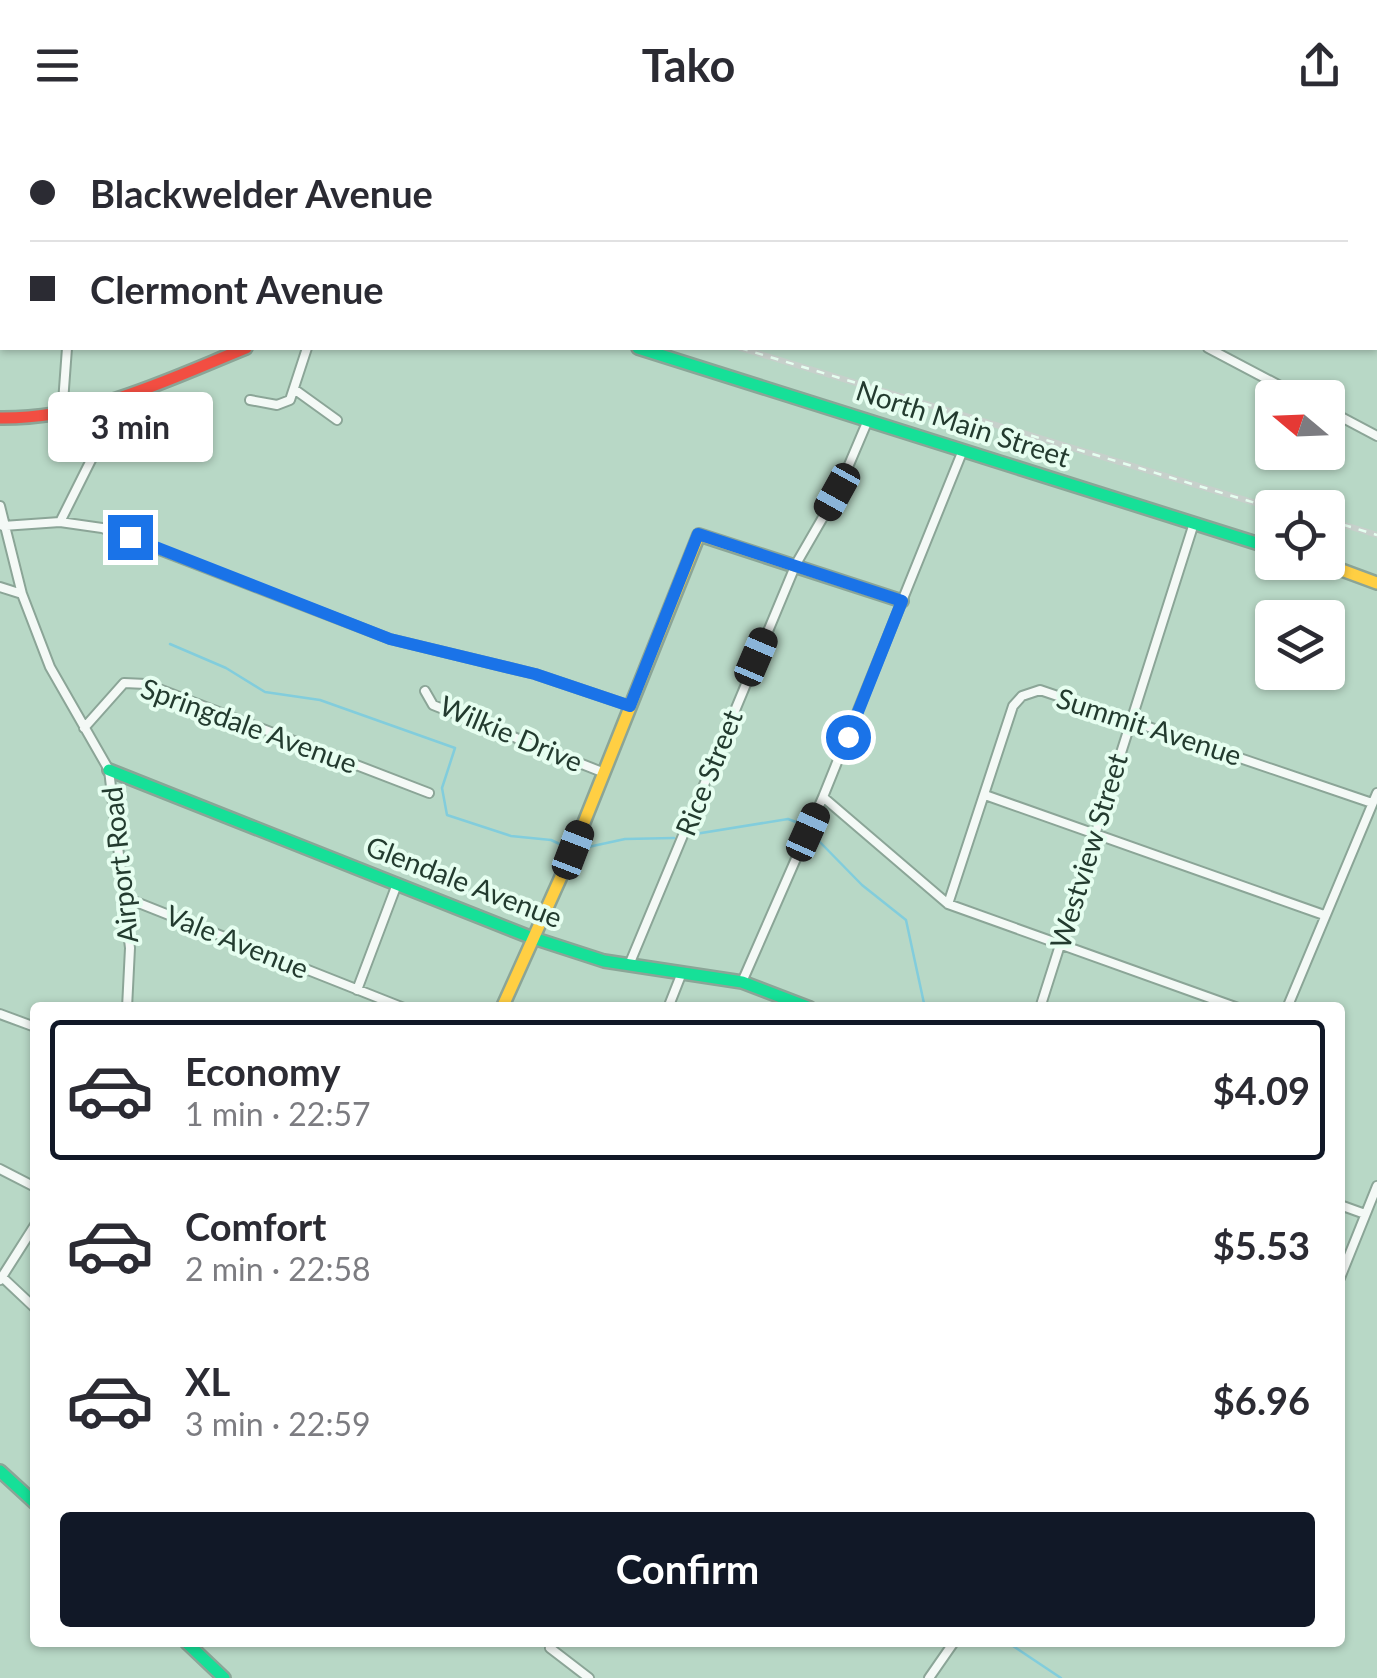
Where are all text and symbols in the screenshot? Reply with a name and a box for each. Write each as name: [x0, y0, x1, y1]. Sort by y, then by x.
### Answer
icon: menu: [30, 38, 85, 93]
text: Tako: [642, 38, 735, 92]
icon: share: [1292, 38, 1347, 93]
text: Blackwelder Avenue: [90, 170, 433, 216]
text: Clermont Avenue: [90, 266, 384, 312]
street label: North Main Street: [852, 372, 1074, 474]
north arrow: [1255, 380, 1345, 470]
map controls: [1255, 380, 1345, 690]
callout: 3 min: [48, 392, 212, 462]
text: 3 min: [91, 407, 170, 446]
car: [809, 458, 865, 526]
button: locate: [1255, 490, 1345, 580]
route end: [108, 515, 153, 560]
button: layers: [1255, 600, 1345, 690]
car: [730, 624, 782, 690]
street label: Springdale Avenue: [137, 670, 362, 780]
street label: Summit Avenue: [1053, 680, 1246, 772]
street label: Wilkie Drive: [435, 688, 588, 778]
street label: Rice Street: [667, 705, 749, 841]
route start: [826, 715, 871, 760]
street label: Westview Street: [1042, 749, 1134, 952]
street label: Airport Road: [94, 785, 144, 945]
car: [782, 798, 834, 866]
car: [548, 817, 598, 883]
street label: Glendale Avenue: [362, 828, 567, 934]
street label: Vale Avenue: [161, 897, 314, 985]
icon: car: [65, 1045, 155, 1135]
text: Economy: [185, 1048, 340, 1094]
text: $4.09: [1213, 1067, 1310, 1113]
text: 1 min · 22:57: [185, 1094, 371, 1133]
icon: car: [65, 1200, 155, 1290]
text: Comfort: [185, 1203, 326, 1249]
text: $5.53: [1213, 1222, 1310, 1268]
text: 2 min · 22:58: [185, 1249, 371, 1288]
icon: car: [65, 1355, 155, 1445]
text: XL: [185, 1358, 230, 1404]
text: $6.96: [1213, 1377, 1310, 1423]
text: 3 min · 22:59: [185, 1404, 371, 1443]
button: Confirm: [60, 1512, 1315, 1627]

